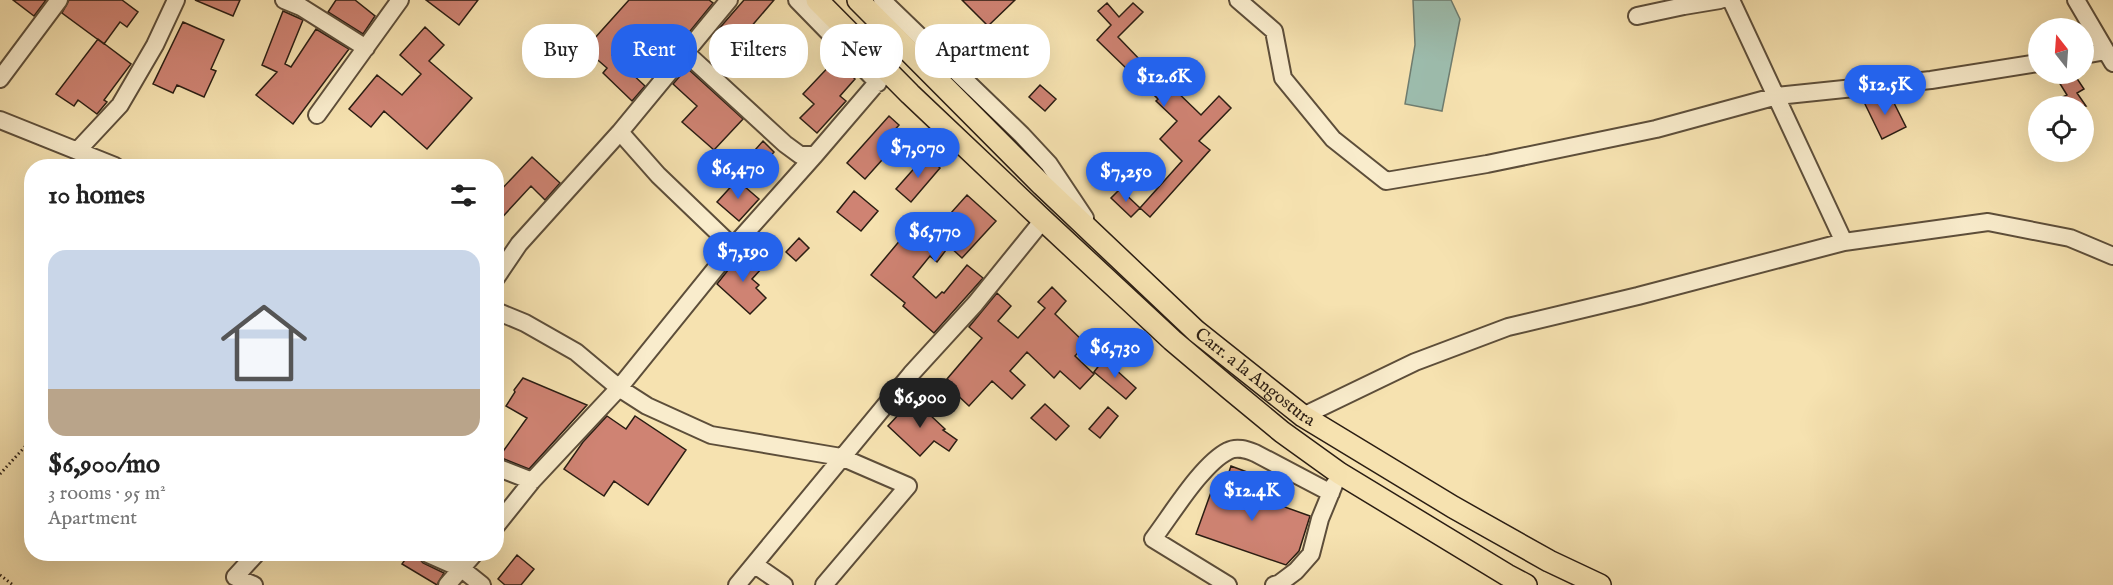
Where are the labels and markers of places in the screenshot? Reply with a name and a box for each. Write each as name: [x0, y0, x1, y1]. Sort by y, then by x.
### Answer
pin: $12.6K: [1115, 57, 1213, 108]
pin: $12.5K: [1836, 65, 1934, 116]
pin: $7,070: [869, 128, 967, 179]
pin: $6,470: [689, 149, 787, 200]
pin: $7,250: [1077, 152, 1175, 203]
pin: $6,770: [886, 212, 984, 263]
pin: $7,190: [694, 232, 792, 283]
pin: $6,730: [1066, 328, 1164, 379]
pin: $6,900: [871, 378, 969, 429]
pin: $12.4K: [1203, 471, 1301, 522]

